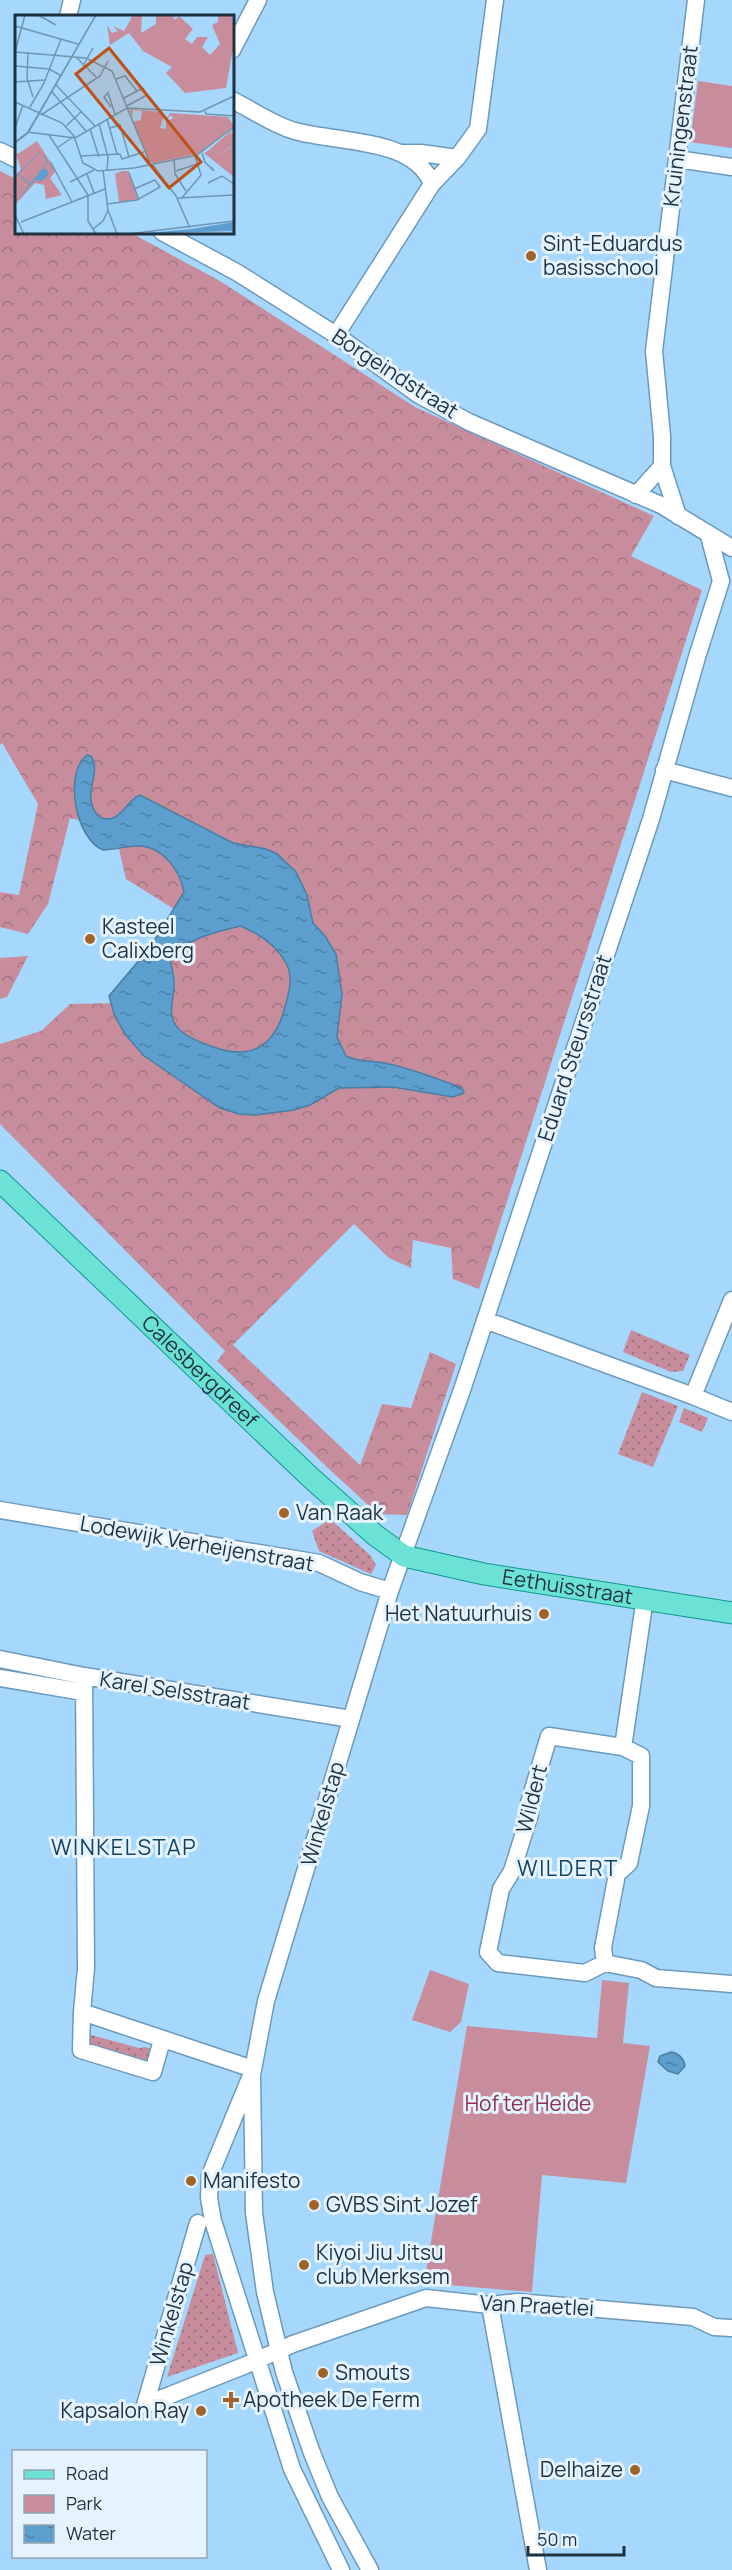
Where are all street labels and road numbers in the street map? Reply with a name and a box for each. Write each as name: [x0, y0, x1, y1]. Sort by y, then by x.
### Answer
street label: Kruiningenstraat: [656, 44, 704, 208]
street label: Borgeindstraat: [327, 322, 464, 424]
street label: Eduard Steursstraat: [531, 951, 617, 1145]
street label: Calesbergdreef: [136, 1309, 265, 1434]
street label: Lodewijk Verheijenstraat: [78, 1509, 316, 1577]
street label: Eethuisstraat: [500, 1562, 635, 1610]
street label: Karel Selsstraat: [98, 1664, 253, 1716]
street label: Winkelstap: [294, 1758, 350, 1869]
street label: Wildert: [509, 1762, 553, 1836]
street label: Winkelstap: [143, 2258, 199, 2369]
street label: Van Praetlei: [479, 2288, 595, 2322]

